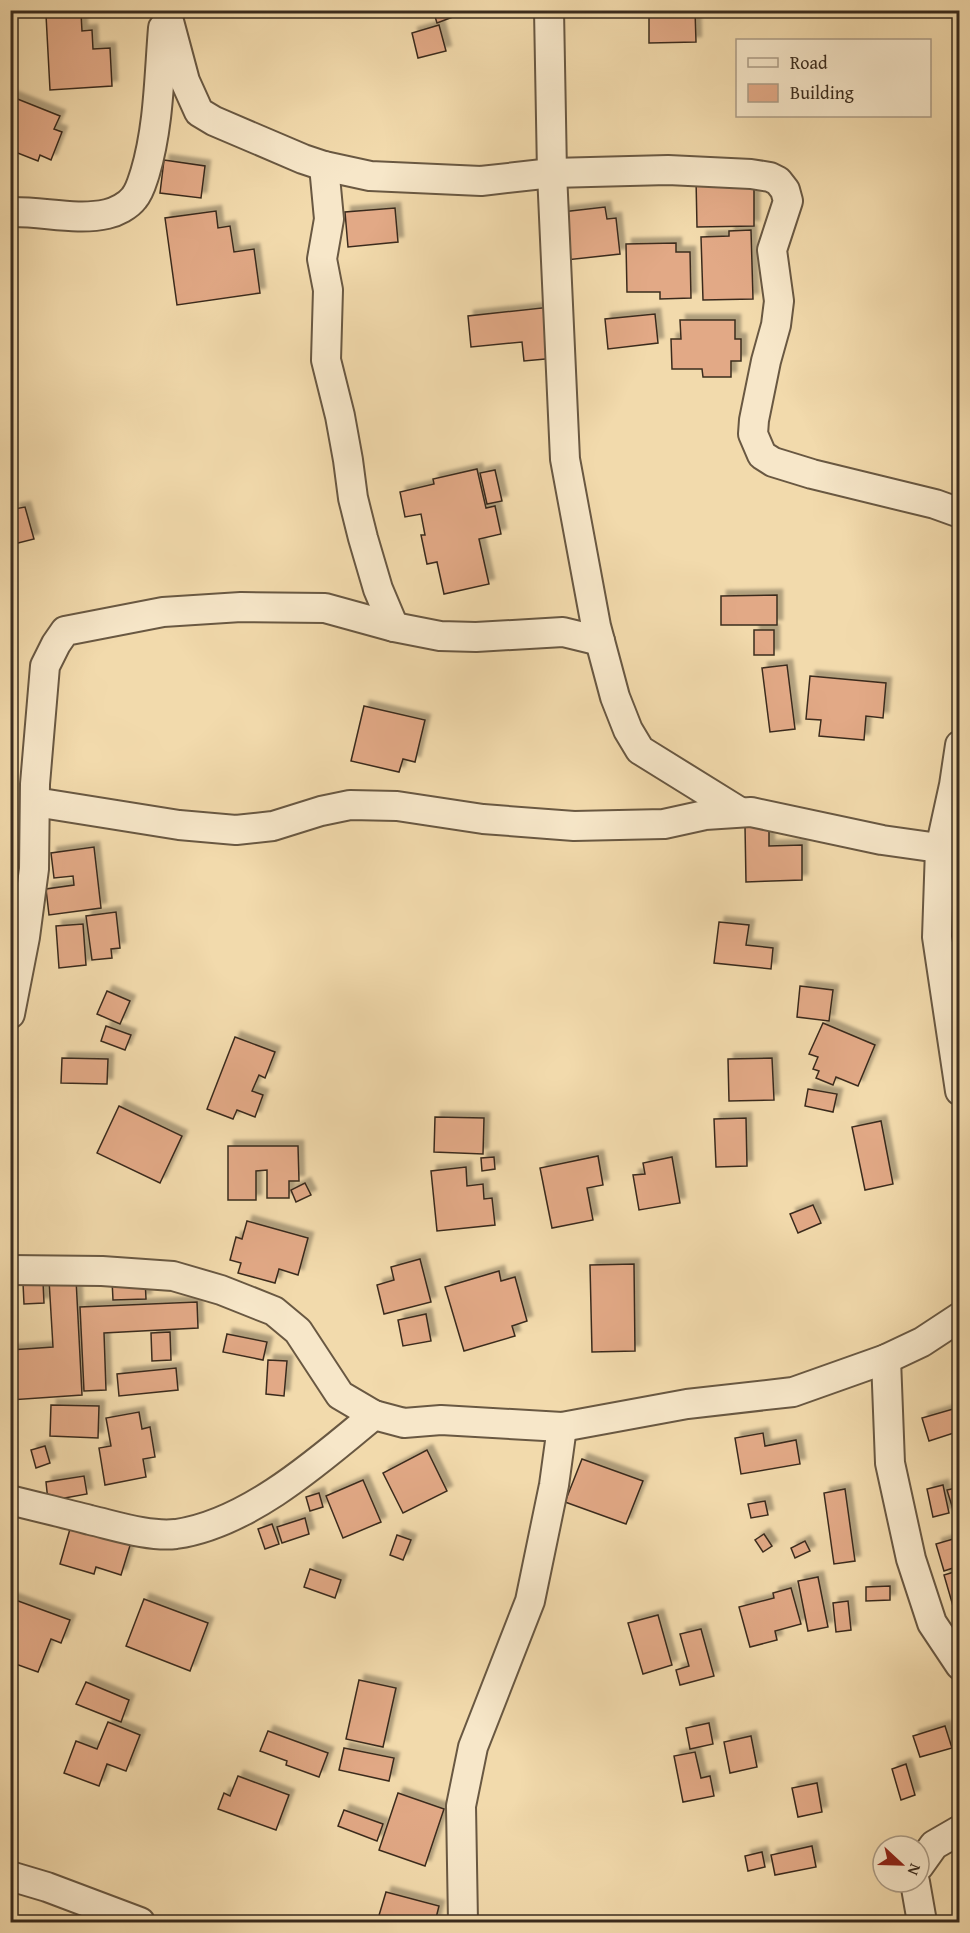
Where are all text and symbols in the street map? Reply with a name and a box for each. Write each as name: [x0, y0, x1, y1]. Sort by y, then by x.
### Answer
legend: [736, 39, 931, 117]
text: Road: [790, 49, 828, 76]
text: Building: [790, 79, 854, 106]
north arrow: [871, 1834, 931, 1894]
text: N: [902, 1860, 928, 1879]

